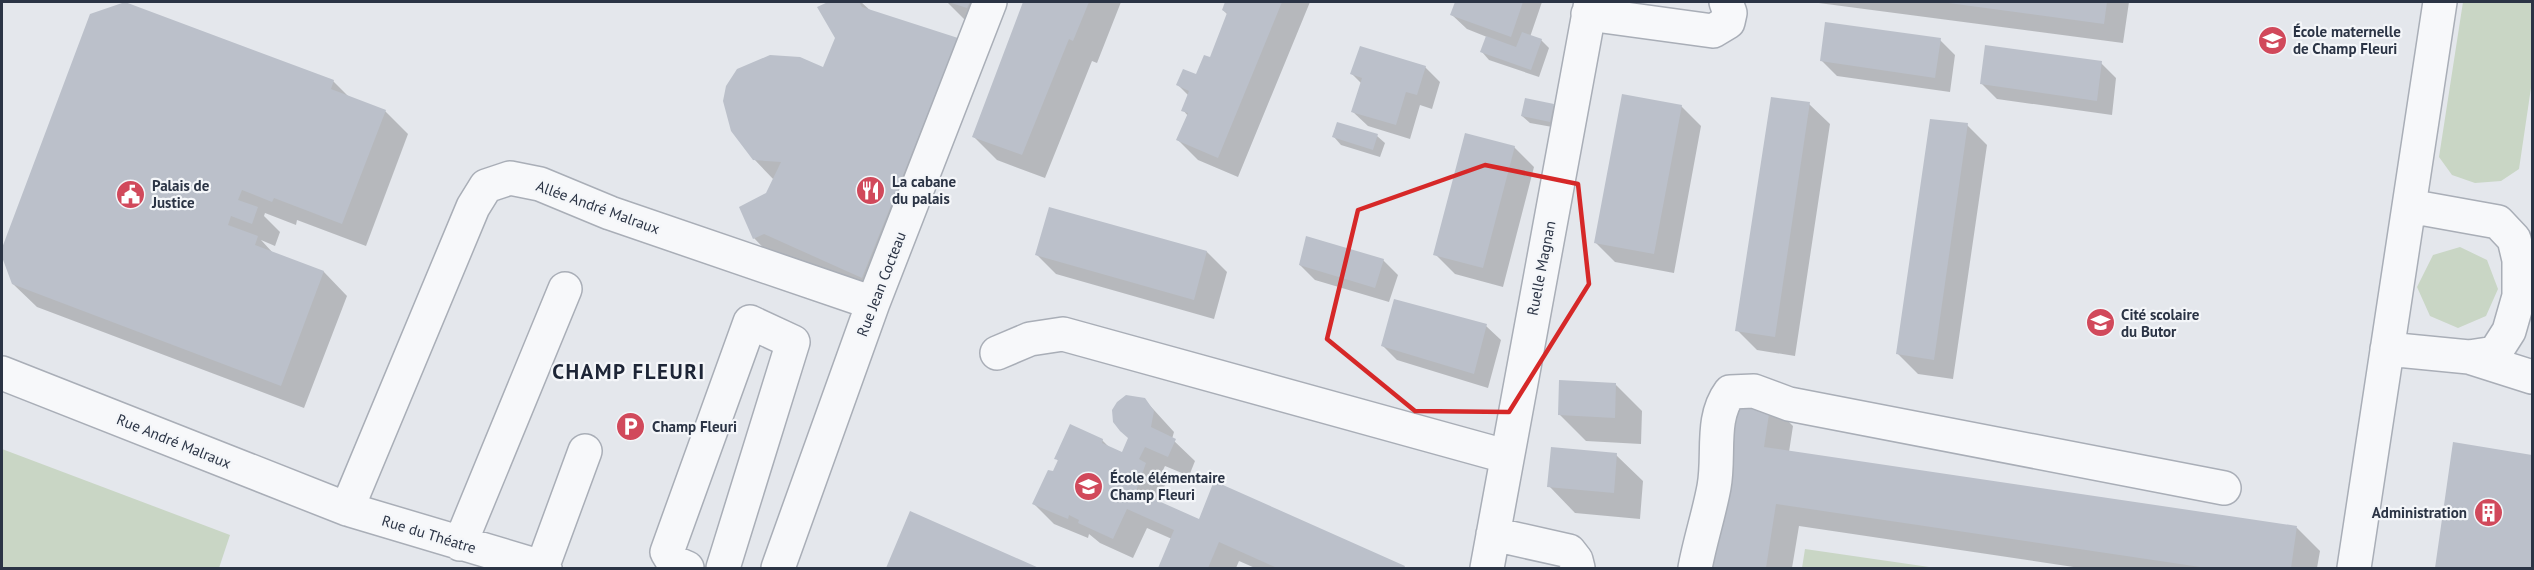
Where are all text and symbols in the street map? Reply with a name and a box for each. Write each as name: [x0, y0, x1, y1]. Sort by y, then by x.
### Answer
place label: École maternelle de Champ Fleuri: [2293, 22, 2401, 58]
school or university icon: École maternelle de Champ Fleuri: [2256, 24, 2288, 56]
place label: La cabane du palais: [892, 172, 957, 208]
restaurant icon: La cabane du palais: [855, 174, 887, 206]
place label: Palais de Justice: [151, 176, 210, 212]
street label: Allée André Malraux: [534, 176, 663, 238]
public building icon: Palais de Justice: [115, 178, 147, 210]
street label: Ruelle Magnan: [1523, 219, 1559, 317]
street label: Rue Jean Cocteau: [852, 229, 910, 339]
place label: Cité scolaire du Butor: [2121, 305, 2200, 341]
school or university icon: Cité scolaire du Butor: [2084, 307, 2116, 339]
district label: CHAMP FLEURI: [552, 358, 706, 385]
street label: Rue André Malraux: [114, 409, 234, 473]
parking icon: Champ Fleuri: [615, 410, 647, 442]
place label: Champ Fleuri: [652, 417, 737, 436]
place label: École élémentaire Champ Fleuri: [1110, 468, 1225, 504]
school or university icon: École élémentaire Champ Fleuri: [1073, 470, 1105, 502]
building icon: Administration: [2472, 496, 2504, 528]
place label: Administration: [2372, 503, 2467, 522]
street label: Rue du Théatre: [380, 511, 478, 557]

